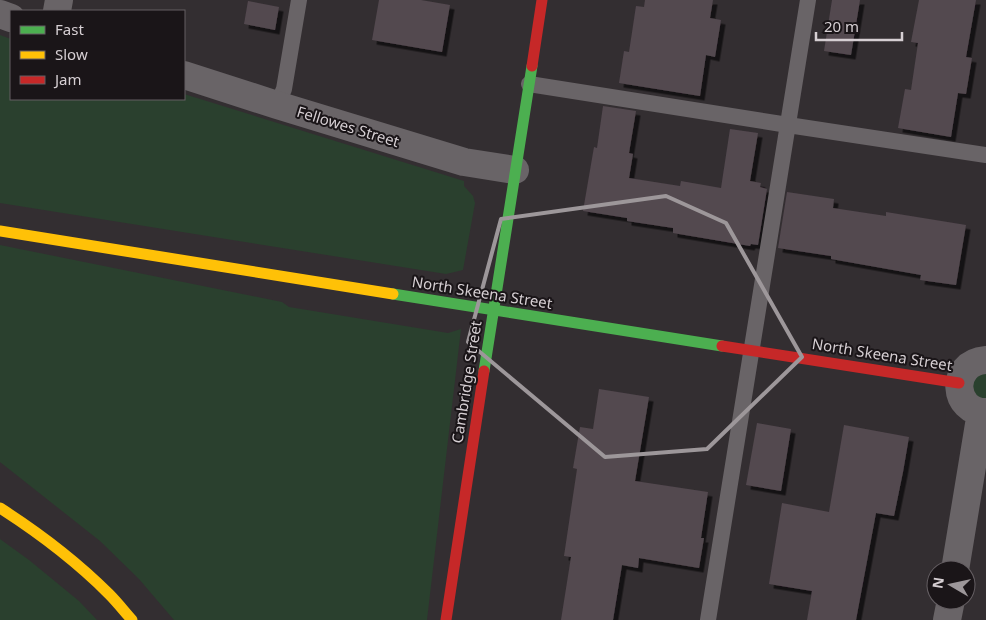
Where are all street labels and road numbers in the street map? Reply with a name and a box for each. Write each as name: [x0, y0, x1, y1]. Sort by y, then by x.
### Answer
street label: Fellowes Street: [295, 101, 402, 151]
street label: North Skeena Street: [411, 271, 554, 313]
street label: Cambridge Street: [446, 319, 486, 445]
street label: North Skeena Street: [811, 333, 954, 375]

